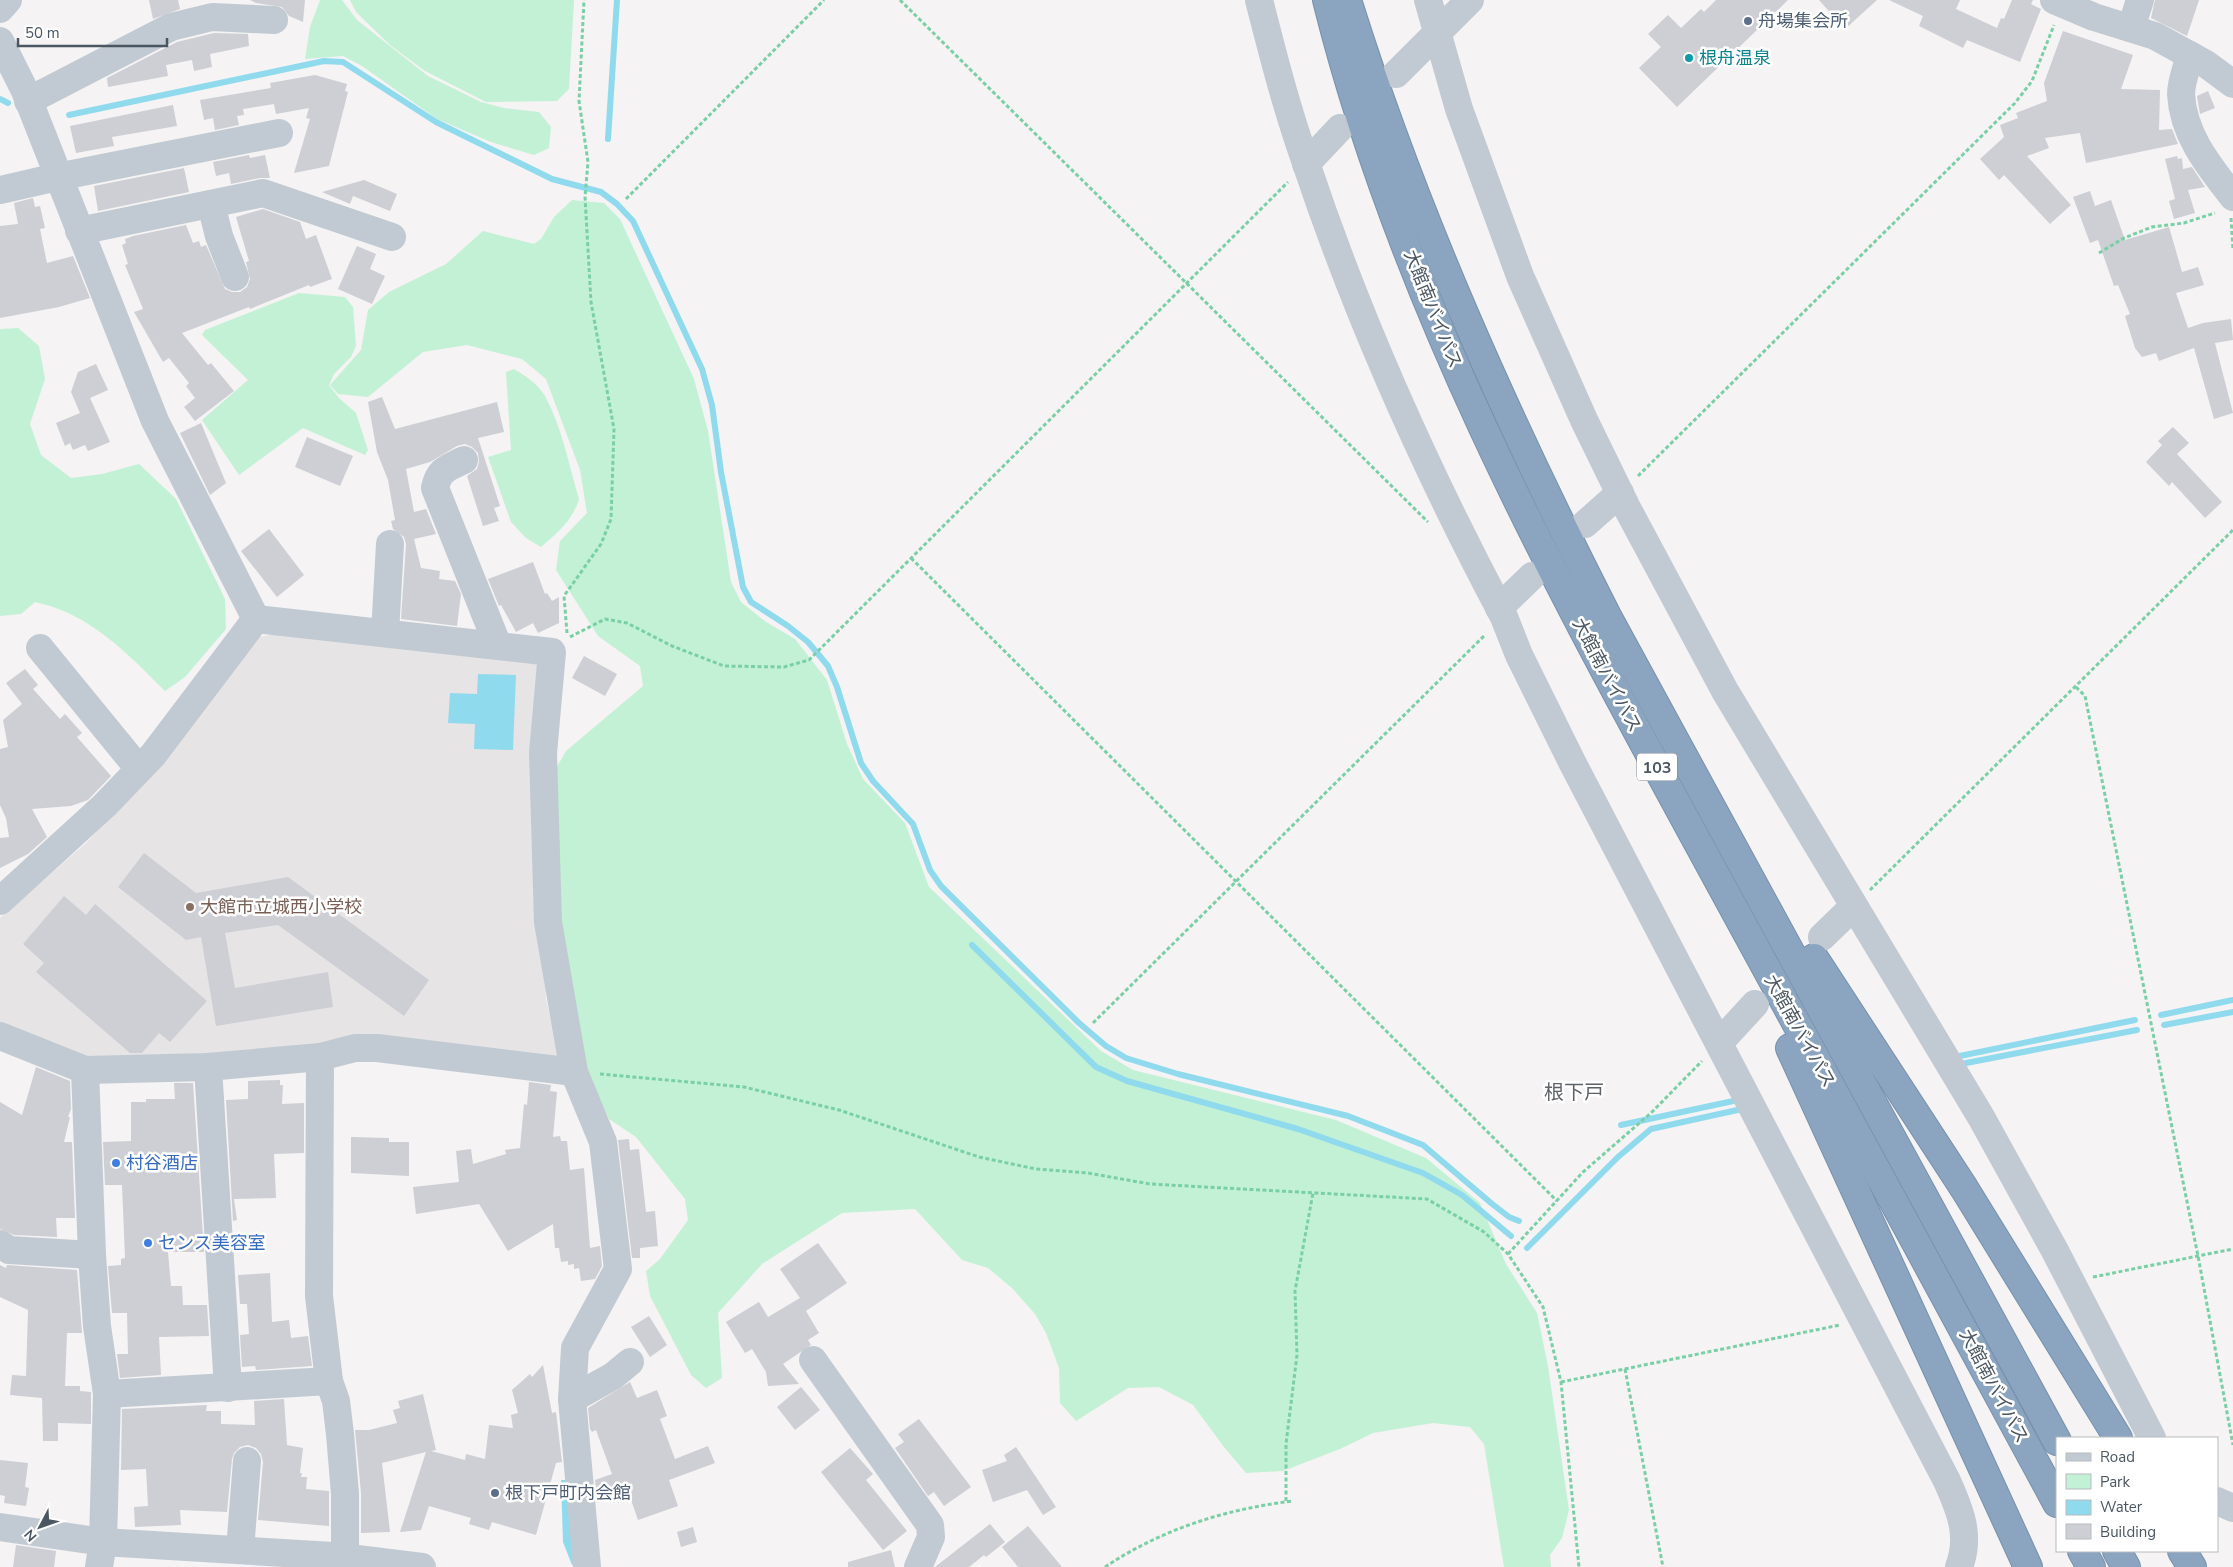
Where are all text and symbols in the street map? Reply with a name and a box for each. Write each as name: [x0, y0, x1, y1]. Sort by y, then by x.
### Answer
place label: 舟場集会所: [1758, 9, 1848, 33]
scale bar: [18, 15, 166, 47]
marker: 舟場集会所: [1742, 15, 1754, 27]
text: 50 m: [25, 23, 60, 43]
place label: 根舟温泉: [1699, 46, 1771, 70]
marker: 根舟温泉: [1683, 52, 1695, 64]
street label: 大館南バイパス: [1398, 246, 1468, 372]
street label: 大館南バイパス: [1567, 614, 1647, 736]
road number: 103: [1637, 754, 1677, 780]
place label: 大館市立城西小学校: [200, 895, 362, 919]
marker: 大館市立城西小学校: [184, 901, 196, 913]
street label: 大館南バイパス: [1759, 970, 1841, 1092]
district label: 根下戸: [1544, 1079, 1604, 1106]
place label: 村谷酒店: [126, 1151, 198, 1175]
marker: 村谷酒店: [110, 1157, 122, 1169]
place label: センス美容室: [158, 1231, 266, 1255]
marker: センス美容室: [142, 1237, 154, 1249]
street label: 大館南バイパス: [1954, 1325, 2034, 1447]
legend: [2056, 1437, 2218, 1552]
text: Road: [2100, 1447, 2135, 1467]
text: Park: [2100, 1472, 2130, 1492]
place label: 根下戸町内会館: [505, 1481, 631, 1505]
marker: 根下戸町内会館: [489, 1487, 501, 1499]
text: Water: [2100, 1497, 2143, 1517]
north arrow: [15, 1502, 65, 1552]
text: Building: [2100, 1522, 2156, 1542]
text: N: [20, 1525, 41, 1545]

